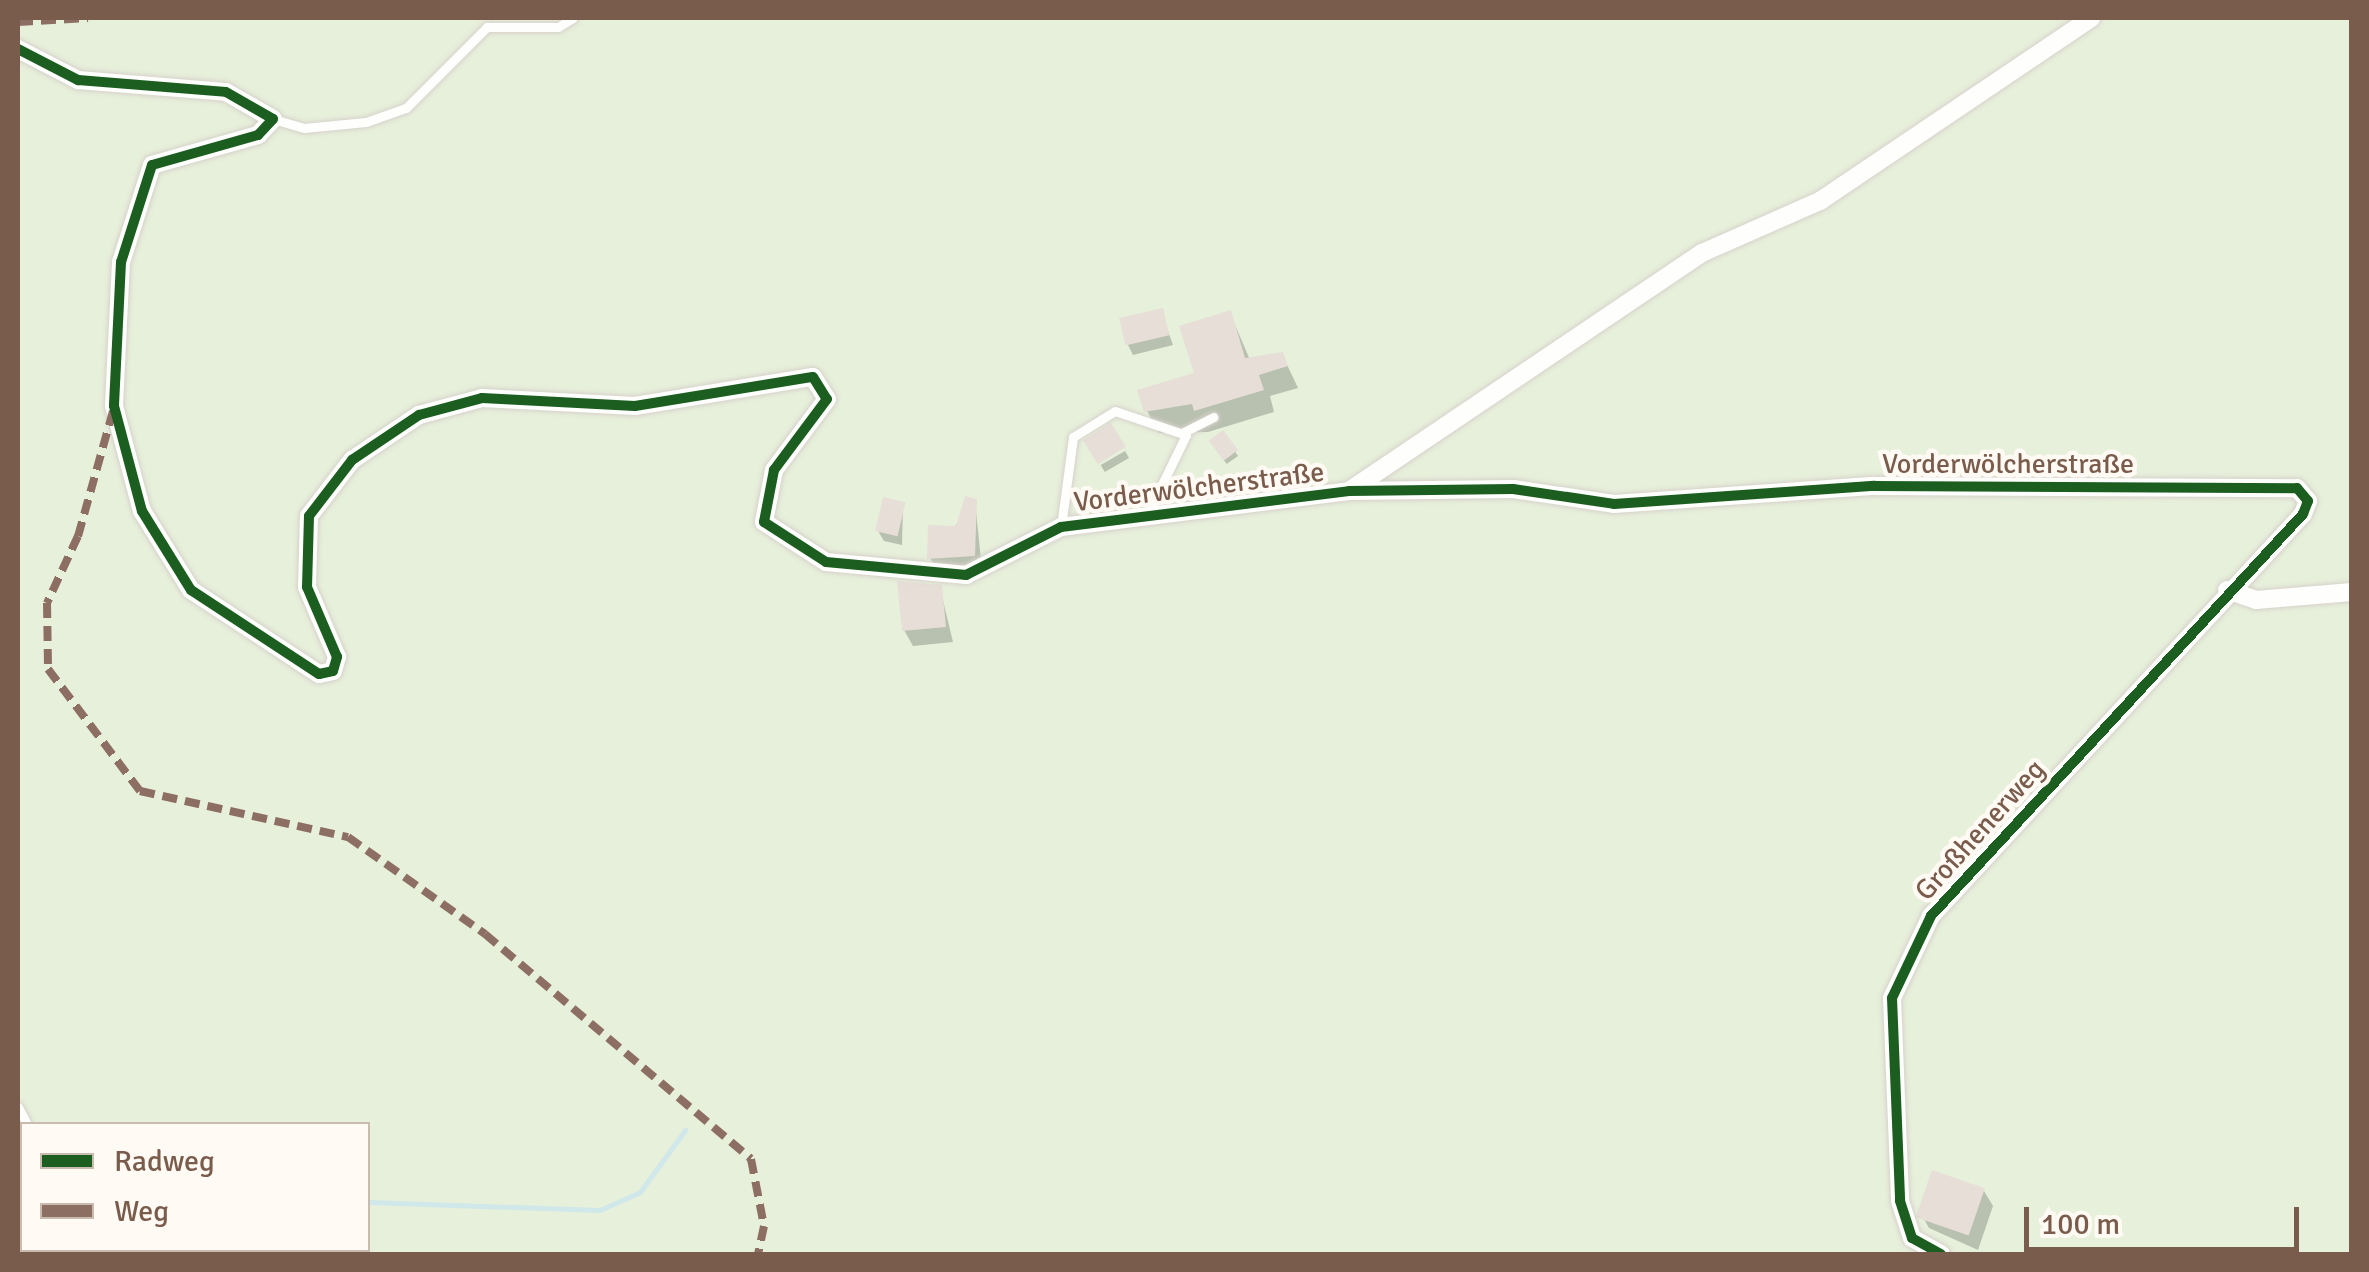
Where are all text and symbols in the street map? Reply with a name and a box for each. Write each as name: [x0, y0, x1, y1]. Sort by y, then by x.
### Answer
street label: Vorderwölcherstraße: [1882, 447, 2134, 481]
street label: Vorderwölcherstraße: [1072, 455, 1326, 519]
street label: Großhenerweg: [1908, 753, 2052, 907]
legend: [20, 1122, 370, 1252]
text: Radweg: [114, 1143, 215, 1180]
scale bar: [2029, 1187, 2304, 1249]
text: Weg: [114, 1193, 169, 1230]
text: 100 m: [2041, 1206, 2120, 1243]

